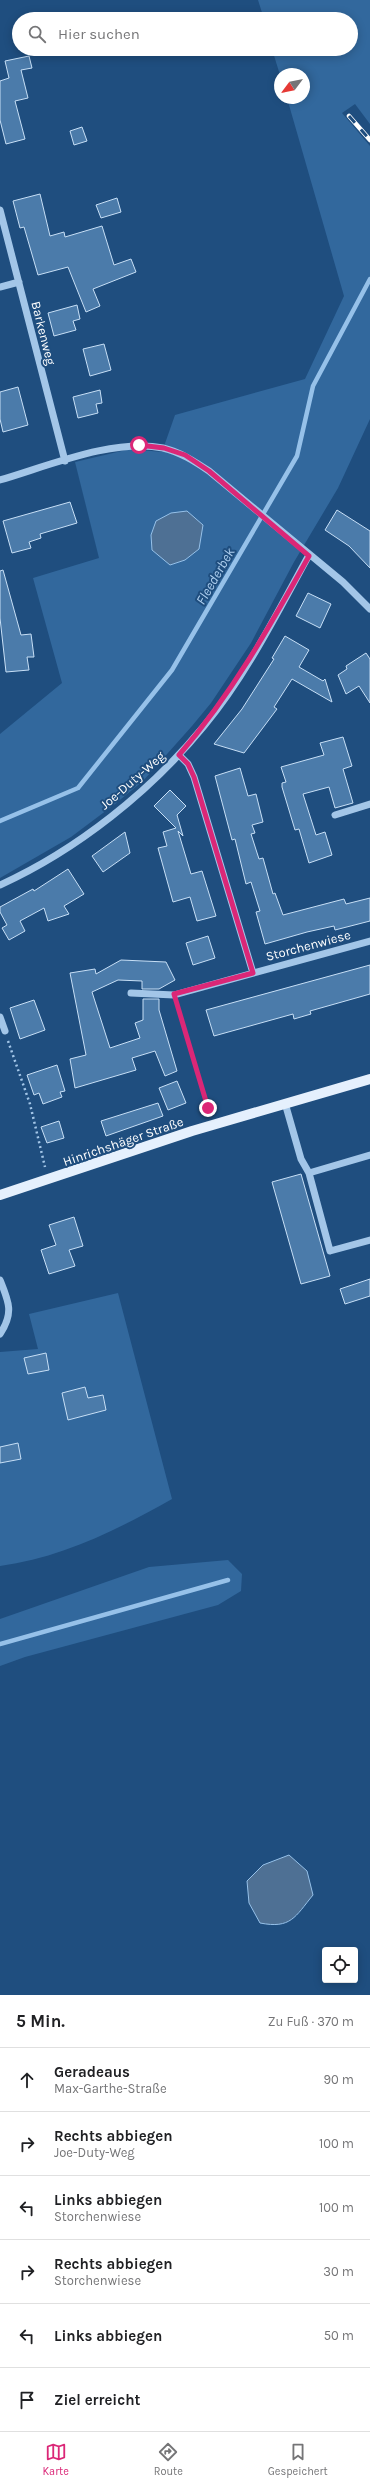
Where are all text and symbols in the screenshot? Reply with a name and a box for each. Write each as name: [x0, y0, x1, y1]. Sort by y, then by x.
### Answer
search box: [12, 12, 358, 56]
icon: search: [26, 23, 48, 45]
text: Hier suchen: [58, 25, 140, 43]
north arrow: [274, 68, 310, 104]
street label: Barkenweg: [28, 300, 59, 367]
route start: [130, 436, 148, 454]
water label: Fleederbek: [192, 544, 239, 608]
street label: Joe-Duty-Weg: [97, 748, 168, 813]
street label: Storchenwiese: [264, 927, 352, 964]
route end: [199, 1099, 217, 1117]
street label: Hinrichshäger Straße: [61, 1114, 186, 1169]
map controls: [322, 1947, 358, 1983]
button: locate: [322, 1947, 358, 1983]
text: 5 Min.: [16, 2011, 65, 2031]
text: Zu Fuß · 370 m: [268, 2014, 354, 2029]
text: Geradeaus: [54, 2063, 130, 2081]
icon: ahead: [16, 2069, 38, 2091]
text: 90 m: [323, 2072, 354, 2087]
text: Max-Garthe-Straße: [54, 2081, 167, 2096]
text: Rechts abbiegen: [54, 2127, 173, 2145]
icon: right: [16, 2133, 38, 2155]
text: 100 m: [319, 2136, 354, 2151]
text: Joe-Duty-Weg: [54, 2145, 135, 2160]
text: Links abbiegen: [54, 2191, 162, 2209]
icon: left: [16, 2197, 38, 2219]
text: 100 m: [319, 2200, 354, 2215]
text: Storchenwiese: [54, 2209, 141, 2224]
text: Rechts abbiegen: [54, 2255, 173, 2273]
icon: right: [16, 2261, 38, 2283]
text: 30 m: [323, 2264, 354, 2279]
text: Storchenwiese: [54, 2273, 141, 2288]
icon: left: [16, 2325, 38, 2347]
text: Links abbiegen: [54, 2327, 162, 2345]
text: 50 m: [324, 2328, 354, 2343]
icon: arrive: [16, 2389, 38, 2411]
text: Ziel erreicht: [54, 2391, 140, 2409]
tab: Karte: [42, 2441, 69, 2478]
tab: Route: [154, 2441, 183, 2478]
tab: Gespeichert: [268, 2441, 328, 2478]

